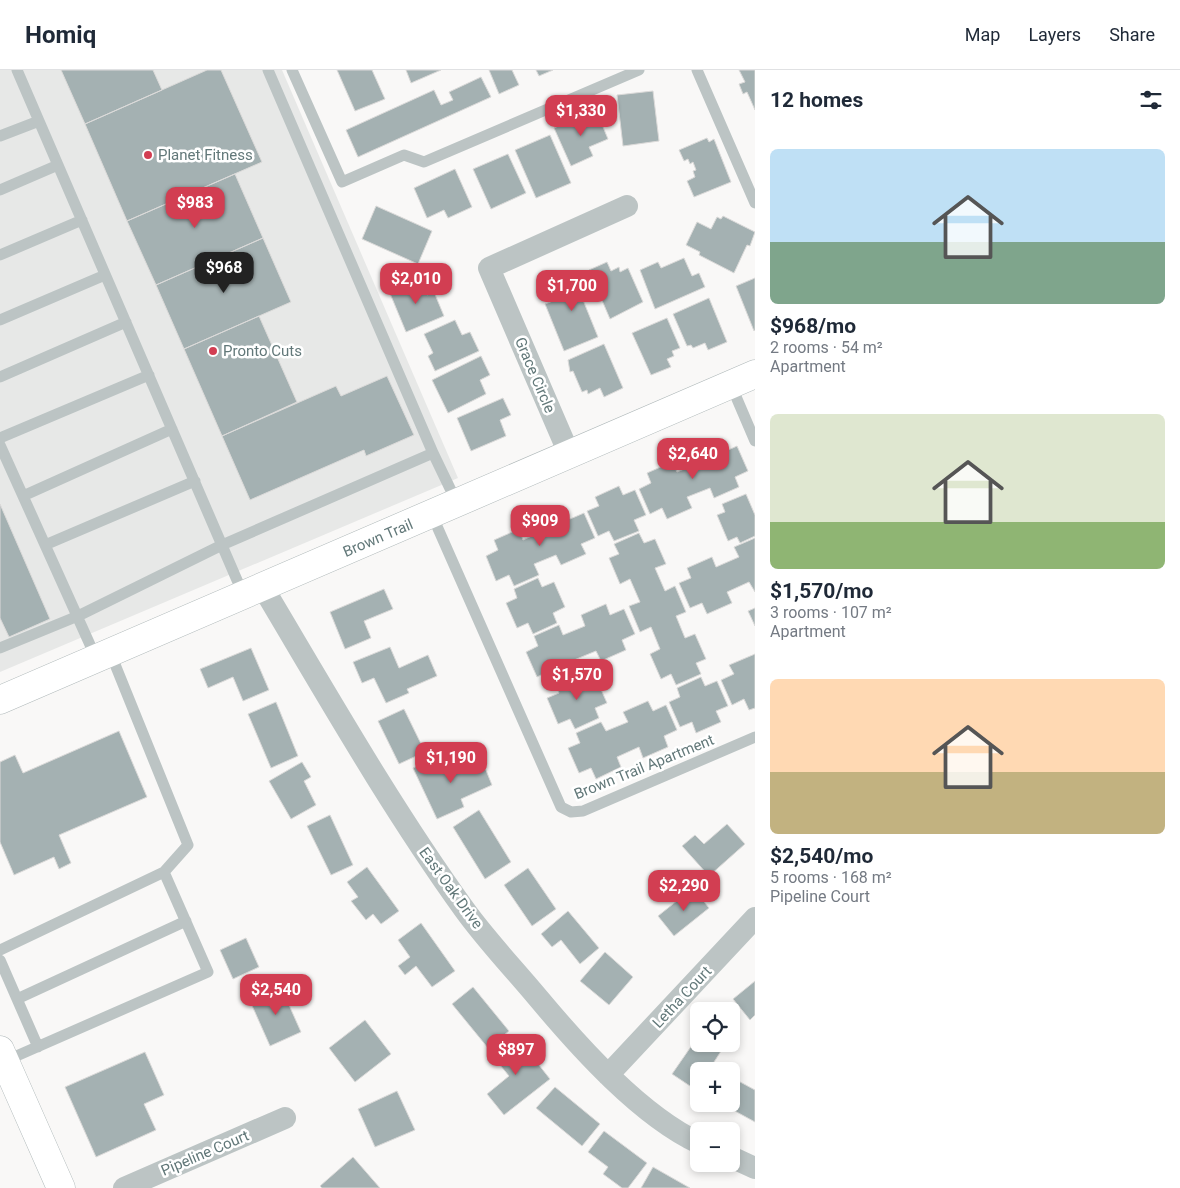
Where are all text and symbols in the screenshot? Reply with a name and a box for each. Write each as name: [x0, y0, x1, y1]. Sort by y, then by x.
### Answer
text: Homiq: [25, 21, 96, 49]
text: Map: [965, 24, 1000, 45]
text: Layers: [1028, 24, 1081, 45]
text: Share: [1109, 24, 1155, 45]
icon: filters: [1137, 86, 1165, 114]
text: 12 homes: [770, 88, 863, 112]
pin: $1,330: [540, 94, 622, 137]
text: $1,330: [556, 101, 606, 120]
place label: Planet Fitness: [158, 146, 253, 164]
marker: Planet Fitness: [142, 149, 154, 161]
icon: home: [923, 182, 1013, 272]
pin: $983: [165, 186, 225, 229]
text: $983: [177, 193, 213, 212]
pin: $968: [194, 252, 254, 294]
text: $968: [206, 258, 242, 277]
pin: $2,010: [375, 262, 457, 305]
text: $2,010: [391, 269, 441, 288]
pin: $1,700: [531, 270, 613, 312]
text: $1,700: [547, 276, 597, 295]
text: $968/mo: [770, 314, 856, 338]
street label: Grace Circle: [511, 334, 559, 416]
text: 2 rooms · 54 m²: [770, 338, 883, 357]
place label: Pronto Cuts: [223, 342, 302, 360]
marker: Pronto Cuts: [207, 345, 219, 357]
text: Apartment: [770, 357, 846, 376]
pin: $2,640: [652, 438, 734, 480]
text: $2,640: [668, 444, 718, 463]
icon: home: [923, 447, 1013, 537]
pin: $909: [510, 504, 570, 547]
text: $909: [522, 511, 558, 530]
street label: Brown Trail: [340, 515, 416, 561]
text: $1,570/mo: [770, 579, 873, 603]
text: 3 rooms · 107 m²: [770, 603, 892, 622]
text: Apartment: [770, 622, 846, 641]
pin: $1,570: [536, 658, 618, 701]
text: $1,570: [552, 665, 602, 684]
icon: home: [923, 712, 1013, 802]
street label: Brown Trail Apartment: [571, 731, 717, 803]
pin: $1,190: [410, 742, 492, 784]
text: $1,190: [426, 748, 476, 767]
street label: East Oak Drive: [415, 844, 487, 932]
text: $2,540/mo: [770, 844, 873, 868]
text: 5 rooms · 168 m²: [770, 868, 892, 887]
pin: $2,290: [643, 870, 725, 912]
text: $2,290: [659, 876, 709, 895]
text: Pipeline Court: [770, 887, 870, 906]
street label: Letha Court: [649, 962, 715, 1032]
pin: $2,540: [235, 974, 317, 1016]
text: $2,540: [251, 980, 301, 999]
map controls: [690, 1002, 740, 1172]
button: locate: [690, 1002, 740, 1052]
pin: $897: [486, 1034, 546, 1076]
text: $897: [498, 1040, 534, 1059]
button: +: [690, 1062, 740, 1112]
button: −: [690, 1122, 740, 1172]
street label: Pipeline Court: [158, 1126, 252, 1180]

